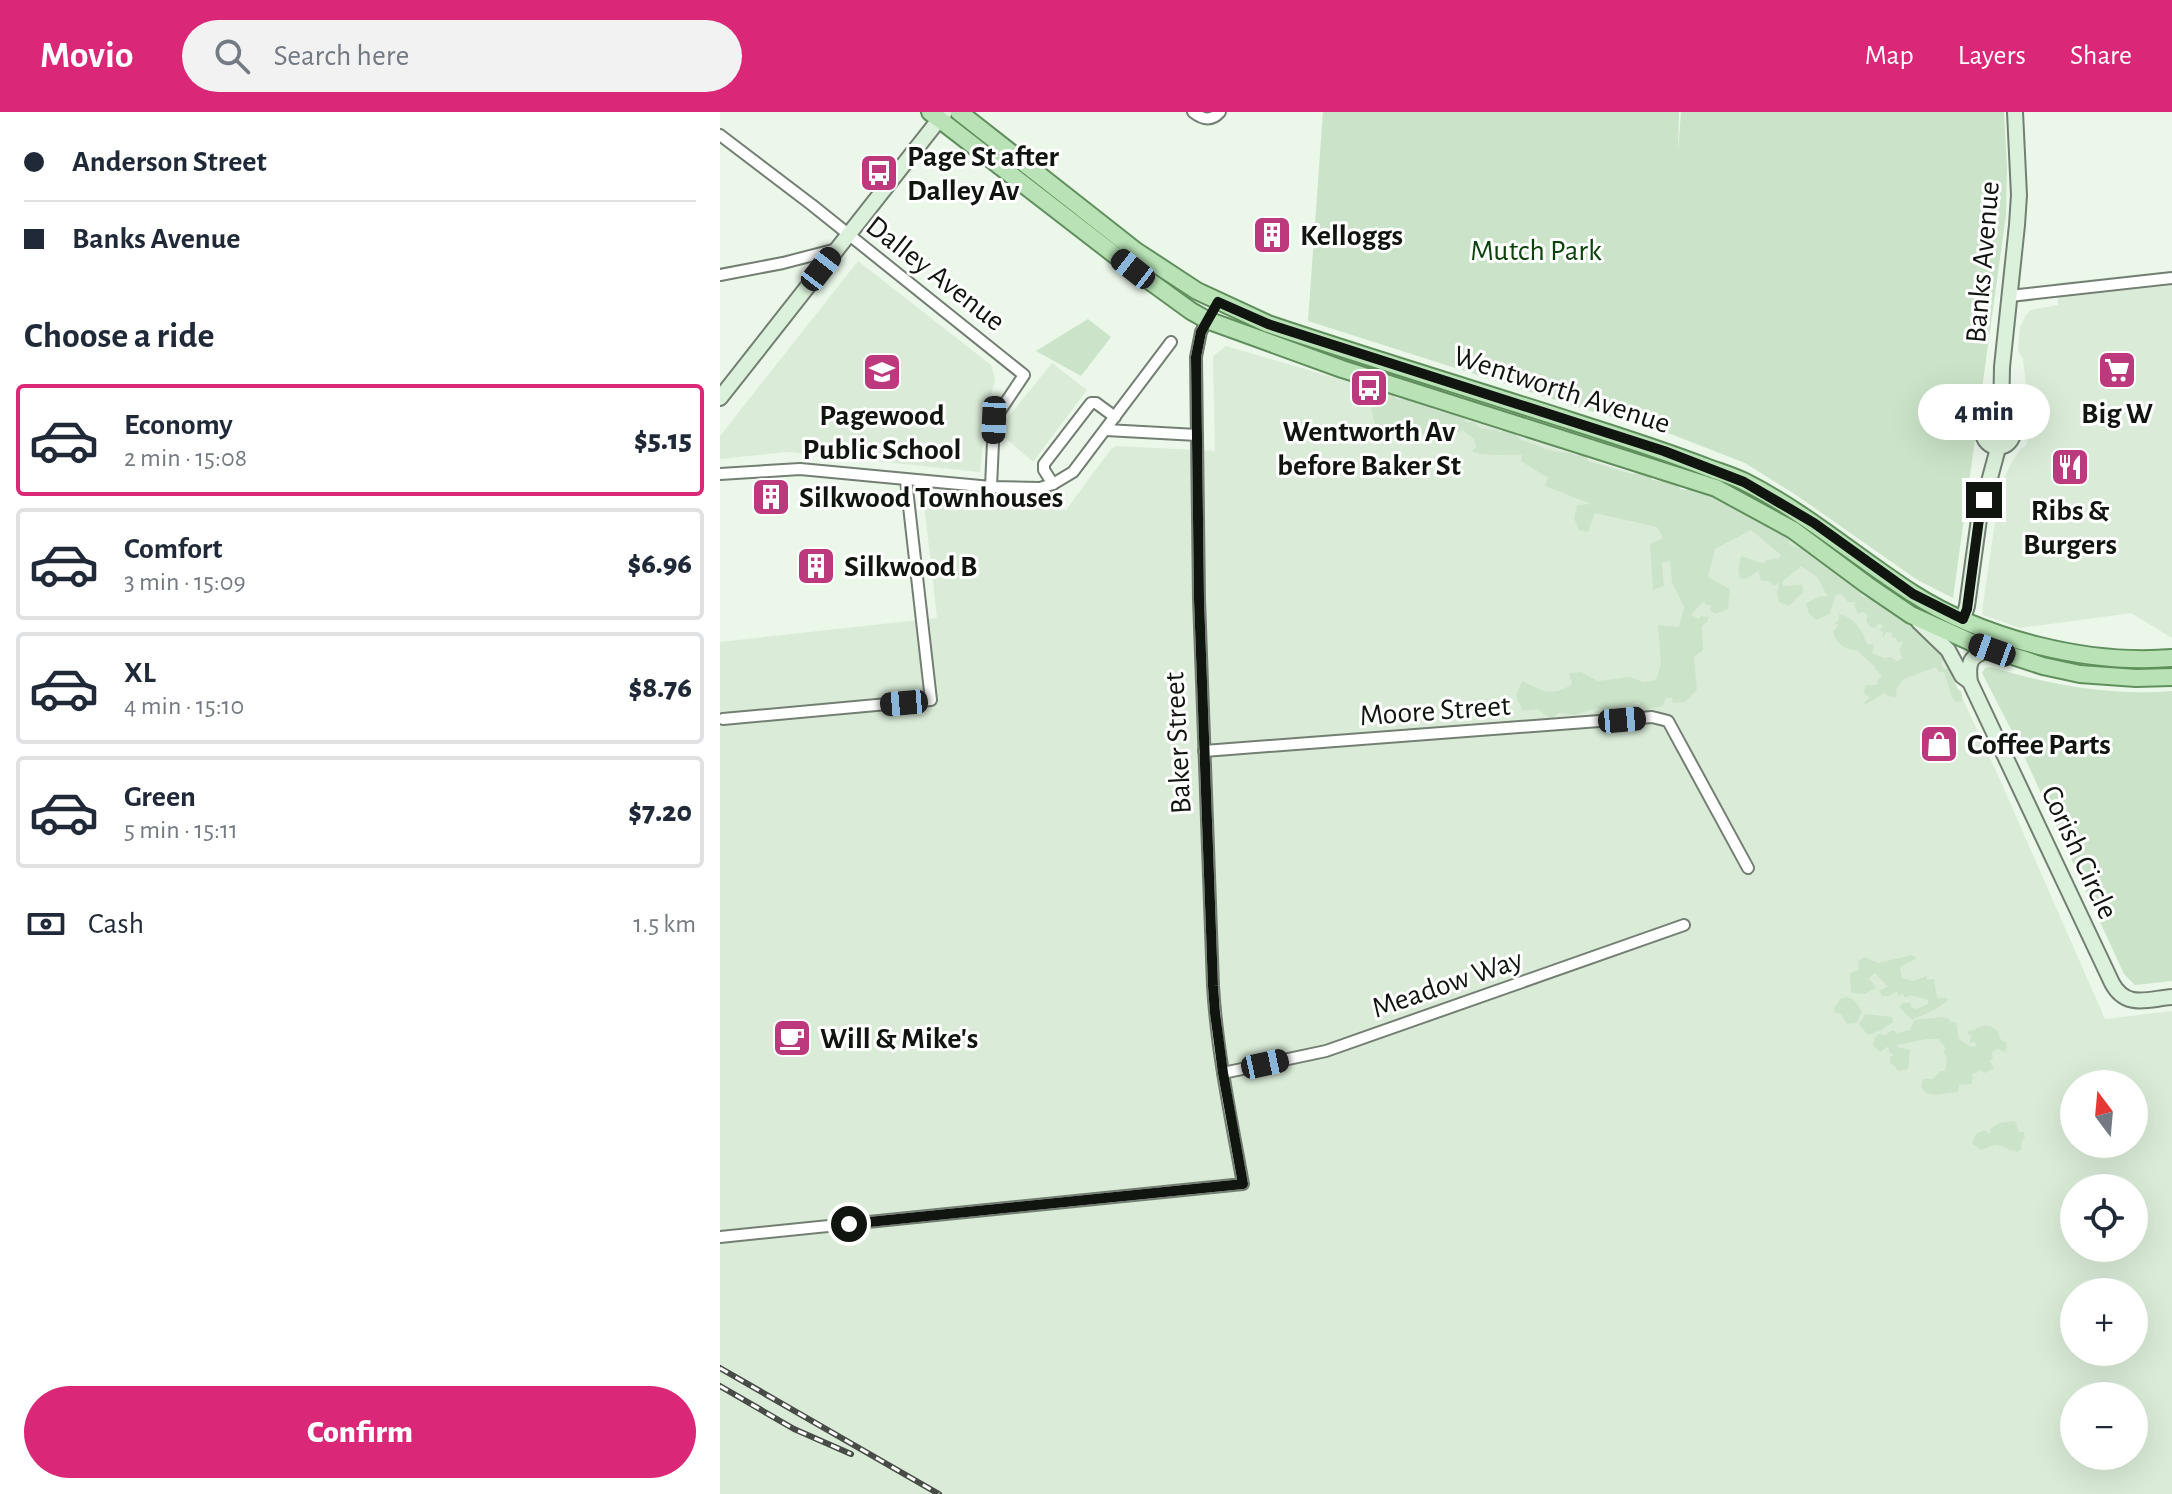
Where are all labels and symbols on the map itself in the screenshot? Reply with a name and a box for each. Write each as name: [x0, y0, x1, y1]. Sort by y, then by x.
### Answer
place label: Page St after Dalley Av: [907, 142, 1060, 206]
bus stop icon: Page St after Dalley Av: [858, 152, 900, 194]
street label: Banks Avenue: [1961, 180, 2005, 344]
street label: Dalley Avenue: [860, 211, 1010, 337]
building icon: Kelloggs: [1251, 214, 1293, 256]
place label: Kelloggs: [1300, 221, 1403, 251]
park label: Mutch Park: [1470, 236, 1602, 266]
car: [797, 243, 845, 295]
car: [1107, 245, 1159, 293]
street label: Wentworth Avenue: [1450, 341, 1674, 439]
supermarket icon: Big W: [2096, 349, 2138, 391]
school or university icon: Pagewood Public School: [861, 351, 903, 393]
bus stop icon: Wentworth Av before Baker St: [1348, 367, 1390, 409]
callout: 4 min: [1918, 384, 2050, 440]
car: [981, 396, 1007, 444]
place label: Big W: [2081, 399, 2153, 429]
place label: Pagewood Public School: [803, 401, 961, 465]
place label: Wentworth Av before Baker St: [1277, 417, 1461, 481]
restaurant icon: Ribs & Burgers: [2049, 446, 2091, 488]
building icon: Silkwood Townhouses: [750, 476, 792, 518]
route end: [1966, 482, 2002, 518]
place label: Silkwood Townhouses: [799, 483, 1063, 513]
place label: Ribs & Burgers: [2023, 496, 2117, 560]
building icon: Silkwood B: [795, 545, 837, 587]
place label: Silkwood B: [844, 552, 977, 582]
car: [1965, 631, 2019, 669]
street label: Baker Street: [1159, 671, 1197, 815]
car: [879, 689, 929, 717]
street label: Moore Street: [1359, 691, 1512, 731]
car: [1597, 706, 1647, 734]
shop icon: Coffee Parts: [1918, 723, 1960, 765]
place label: Coffee Parts: [1967, 730, 2111, 760]
street label: Corish Circle: [2035, 781, 2123, 924]
street label: Meadow Way: [1368, 944, 1527, 1024]
cafe icon: Will & Mike's: [771, 1017, 813, 1059]
place label: Will & Mike's: [820, 1024, 978, 1054]
car: [1239, 1047, 1291, 1081]
north arrow: [2060, 1070, 2148, 1158]
route start: [831, 1206, 867, 1242]

